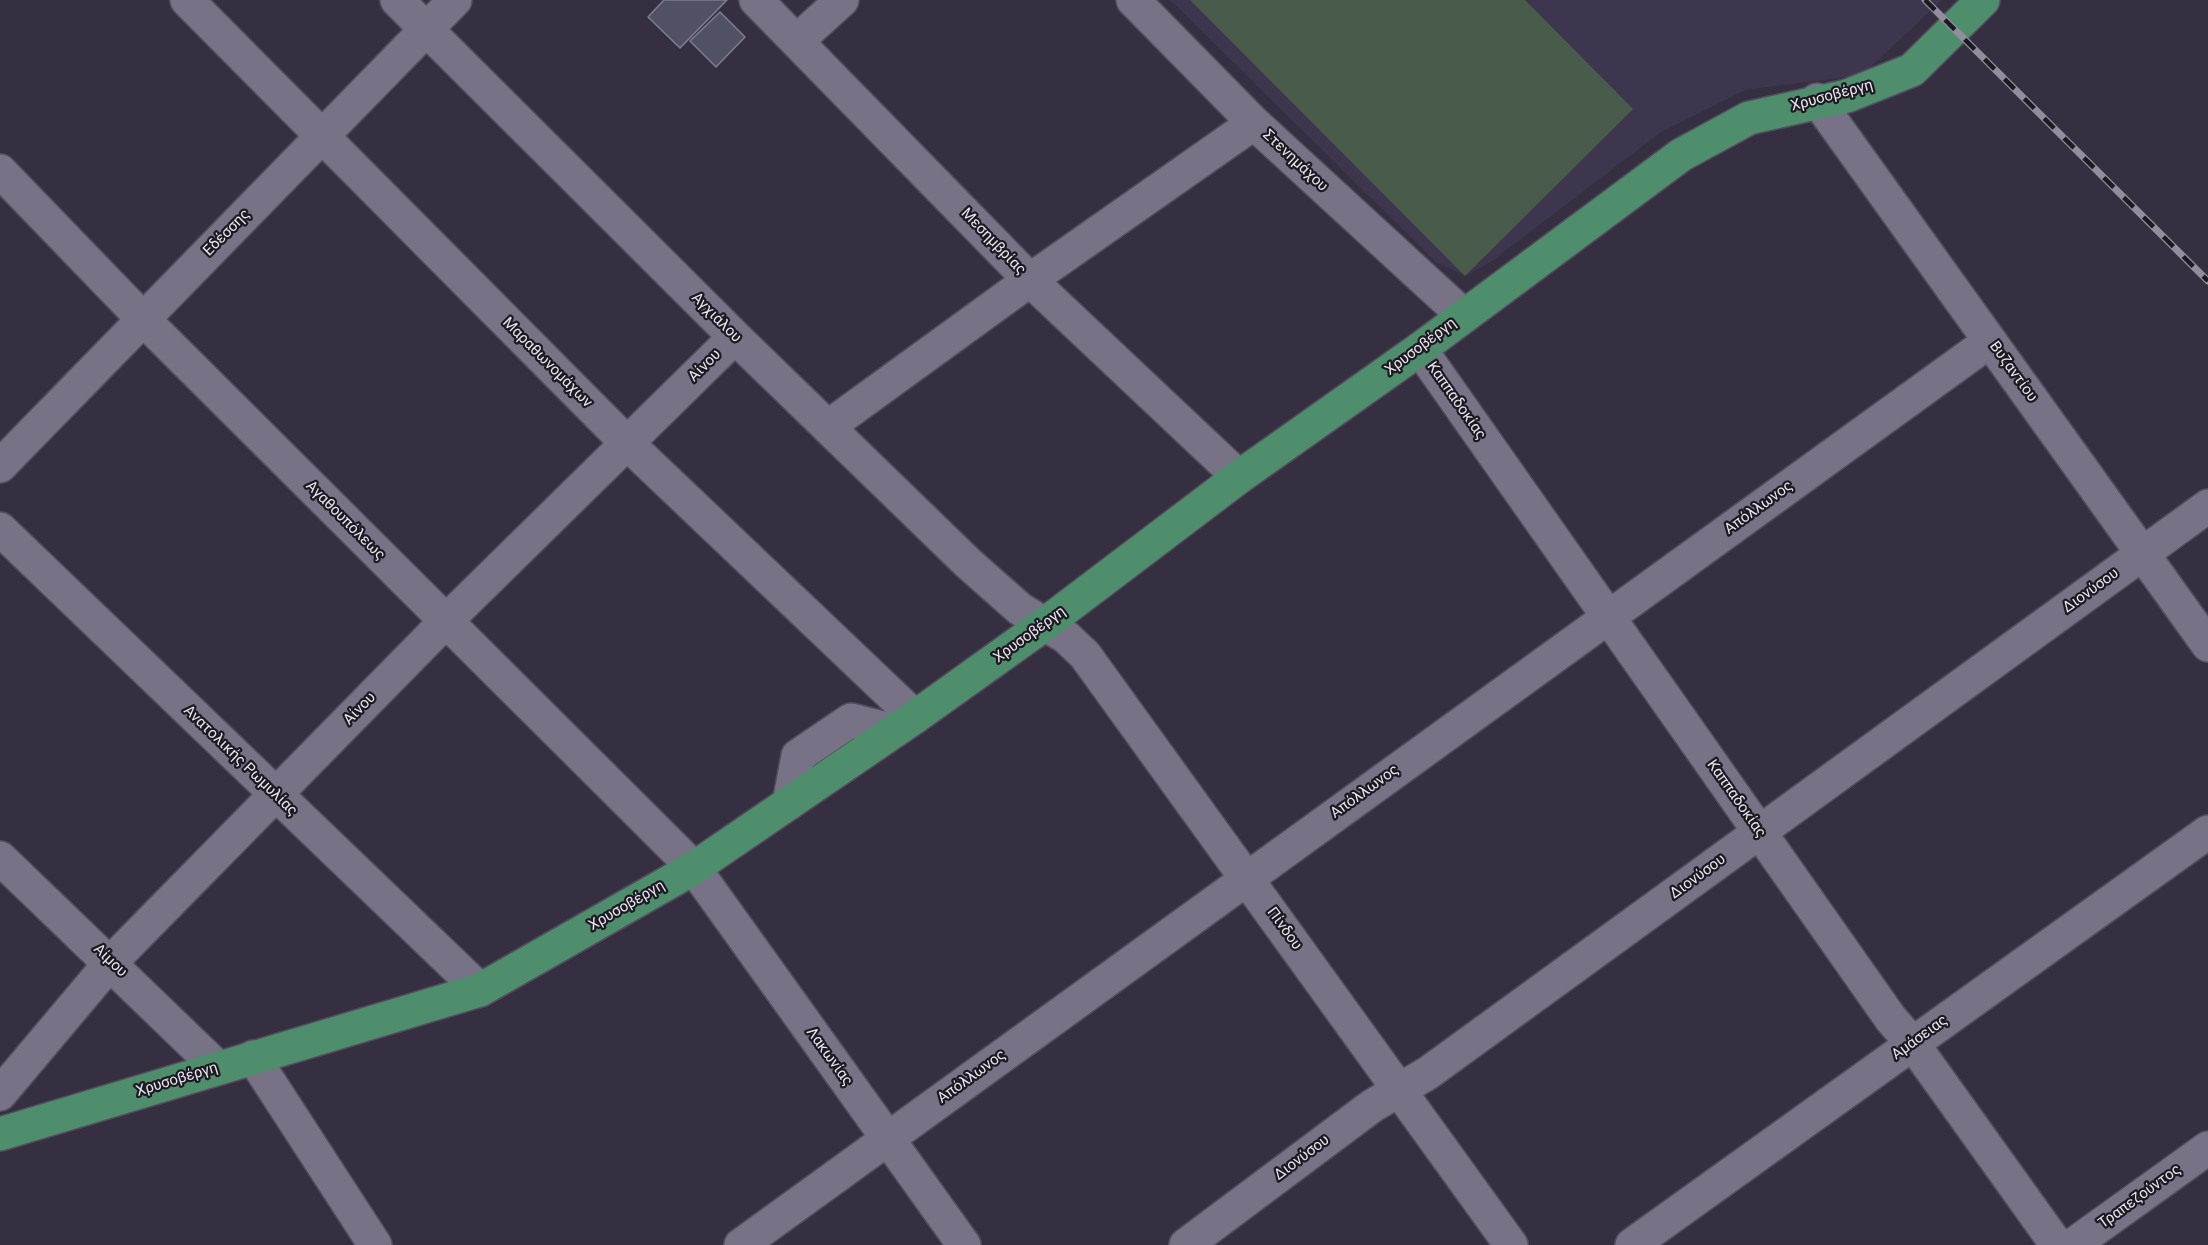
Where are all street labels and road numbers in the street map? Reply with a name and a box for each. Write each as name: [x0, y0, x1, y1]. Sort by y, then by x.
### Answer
street label: Χρυσοβέργη: [1789, 76, 1875, 116]
street label: Στενημάχου: [1259, 126, 1331, 196]
street label: Μεσημβρίας: [957, 205, 1029, 279]
street label: Εδέσσης: [200, 206, 254, 260]
street label: Αγχιάλου: [687, 289, 745, 347]
street label: Μαραθωνομάχων: [498, 314, 596, 412]
street label: Χρυσοβέργη: [1382, 314, 1460, 380]
street label: Βυζαντίου: [1985, 338, 2041, 406]
street label: Αίνου: [685, 346, 725, 386]
street label: Καππαδοκίας: [1423, 359, 1489, 443]
street label: Απόλλωνος: [1721, 477, 1797, 539]
street label: Αγαθουπόλεως: [302, 478, 388, 564]
street label: Διονύσου: [2060, 565, 2122, 617]
street label: Χρυσοβέργη: [990, 603, 1070, 667]
street label: Αίνου: [340, 689, 380, 729]
street label: Ανατολικής Ρωμυλίας: [179, 702, 301, 820]
street label: Καππαδοκίας: [1703, 757, 1769, 841]
street label: Απόλλωνος: [1327, 761, 1403, 823]
street label: Διονύσου: [1667, 851, 1729, 903]
street label: Χρυσοβέργη: [586, 877, 668, 935]
street label: Πίνδου: [1263, 904, 1305, 954]
street label: Αίμου: [89, 941, 131, 981]
street label: Αμάσειας: [1889, 1012, 1951, 1064]
street label: Λακωνίας: [802, 1024, 856, 1090]
street label: Απόλλωνος: [934, 1046, 1010, 1108]
street label: Χρυσοβέργη: [134, 1059, 220, 1101]
street label: Διονύσου: [1271, 1131, 1333, 1185]
street label: Τραπεζούντος: [2095, 1161, 2185, 1233]

